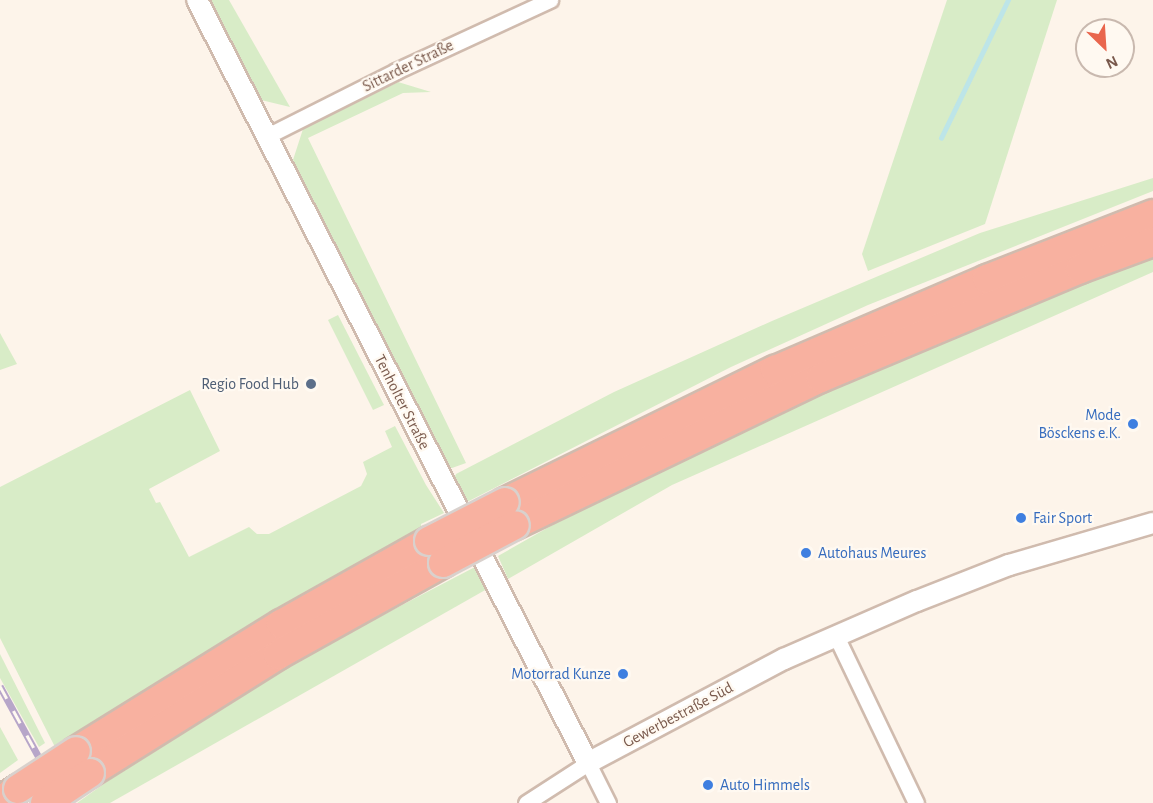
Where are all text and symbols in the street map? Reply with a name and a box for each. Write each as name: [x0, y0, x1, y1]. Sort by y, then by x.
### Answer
north arrow: [1075, 18, 1135, 78]
street label: Sittarder Straße: [359, 36, 457, 96]
text: N: [1103, 53, 1120, 72]
street label: Tenholter Straße: [370, 351, 434, 453]
place label: Regio Food Hub: [201, 374, 299, 394]
marker: Regio Food Hub: [304, 377, 318, 391]
place label: Mode Bösckens e.K.: [1038, 405, 1121, 443]
marker: Mode Bösckens e.K.: [1126, 417, 1140, 431]
place label: Fair Sport: [1033, 508, 1092, 528]
marker: Fair Sport: [1014, 511, 1028, 525]
place label: Autohaus Meures: [818, 543, 926, 563]
marker: Autohaus Meures: [799, 546, 813, 560]
place label: Motorrad Kunze: [511, 664, 611, 684]
marker: Motorrad Kunze: [616, 667, 630, 681]
street label: Gewerbestraße Süd: [620, 678, 736, 752]
place label: Auto Himmels: [720, 775, 810, 795]
marker: Auto Himmels: [701, 778, 715, 792]

